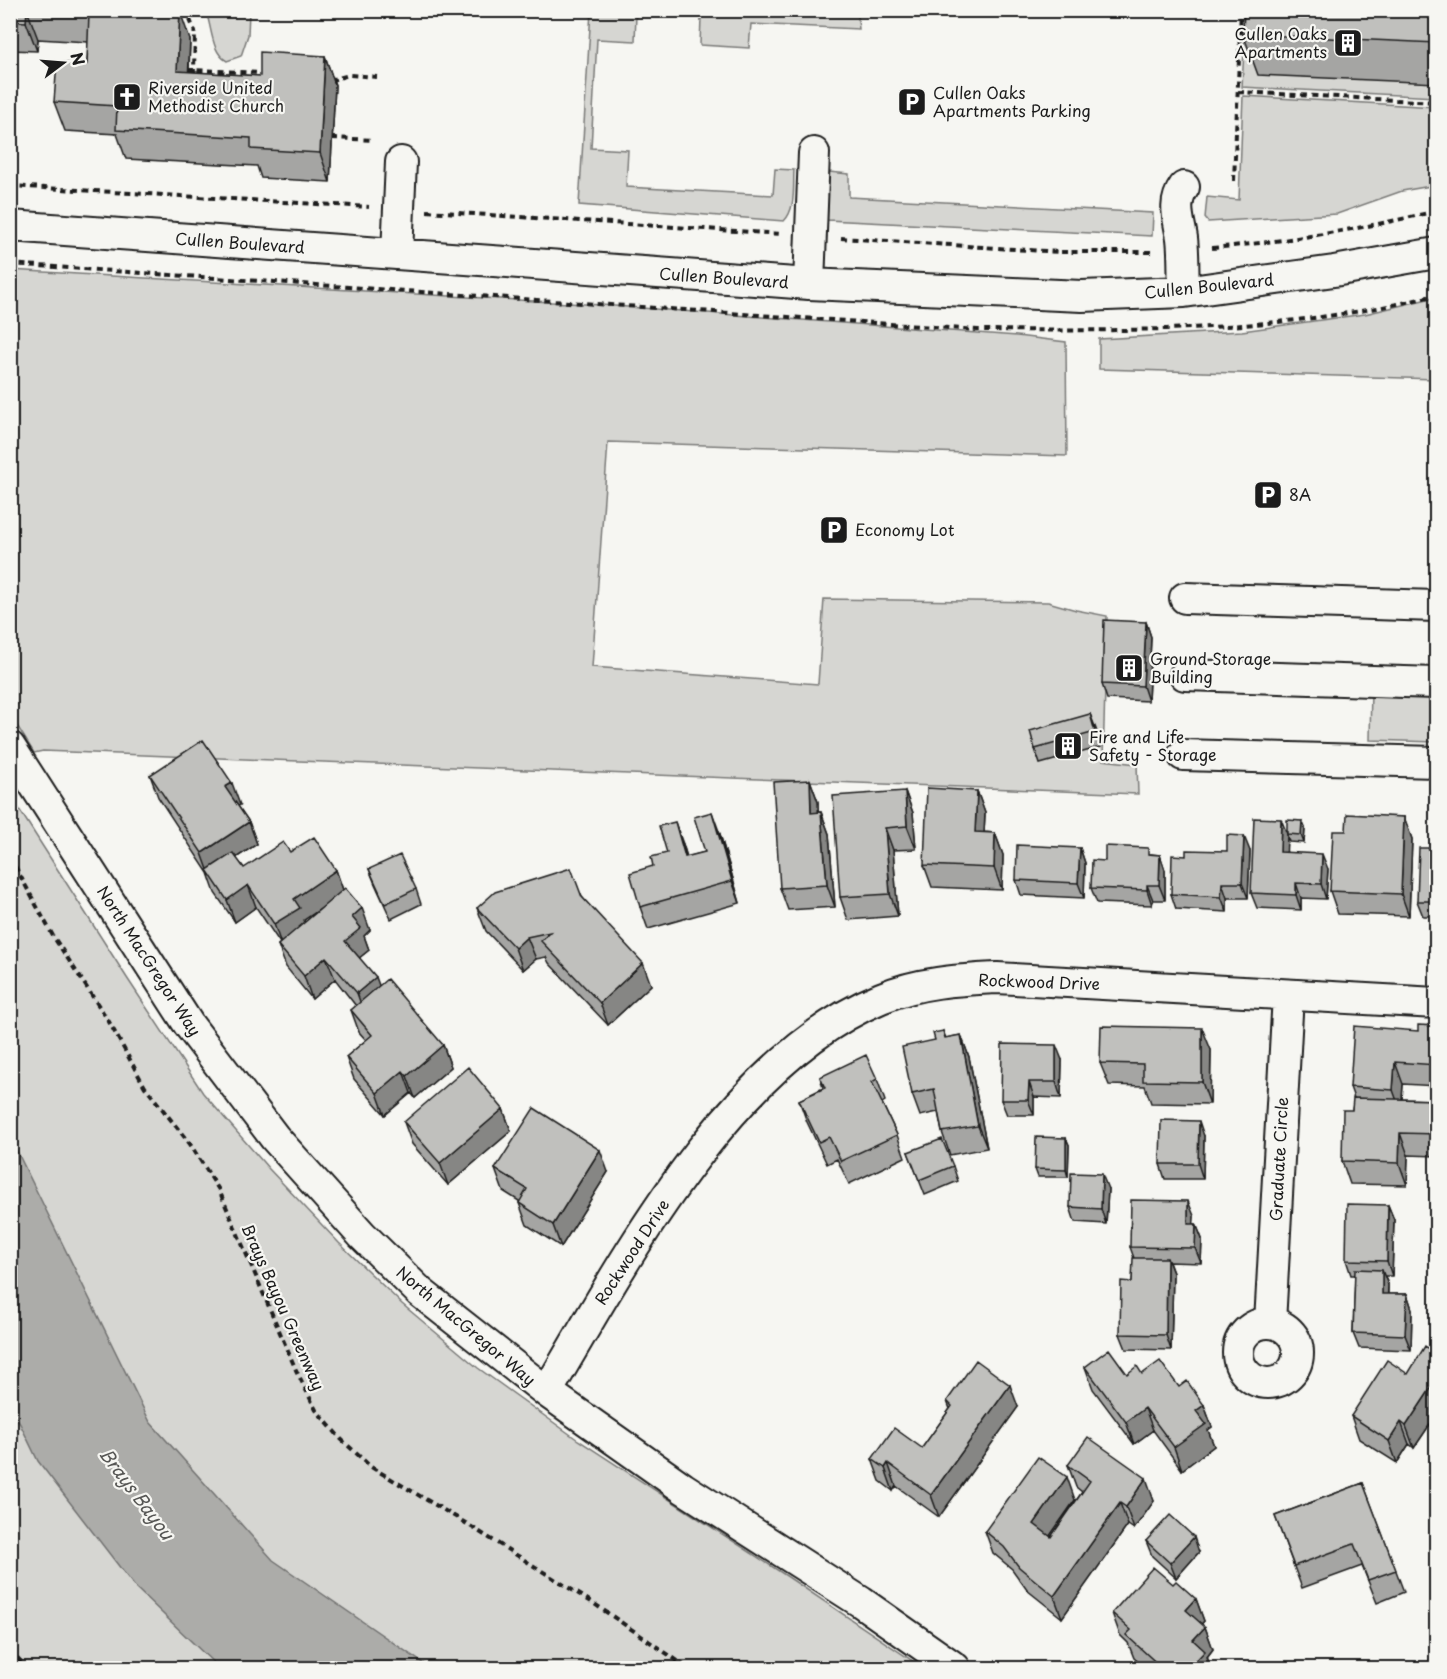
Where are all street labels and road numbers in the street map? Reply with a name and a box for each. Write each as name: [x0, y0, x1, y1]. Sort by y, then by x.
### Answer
street label: Cullen Boulevard: [175, 226, 306, 259]
street label: Cullen Boulevard: [659, 261, 790, 294]
street label: Cullen Boulevard: [1143, 266, 1275, 304]
street label: North MacGregor Way: [92, 880, 208, 1040]
street label: Rockwood Drive: [978, 967, 1100, 995]
street label: Graduate Circle: [1263, 1096, 1293, 1222]
street label: Rockwood Drive: [588, 1194, 674, 1309]
street label: Brays Bayou Greenway: [236, 1220, 331, 1394]
street label: North MacGregor Way: [392, 1260, 541, 1391]

